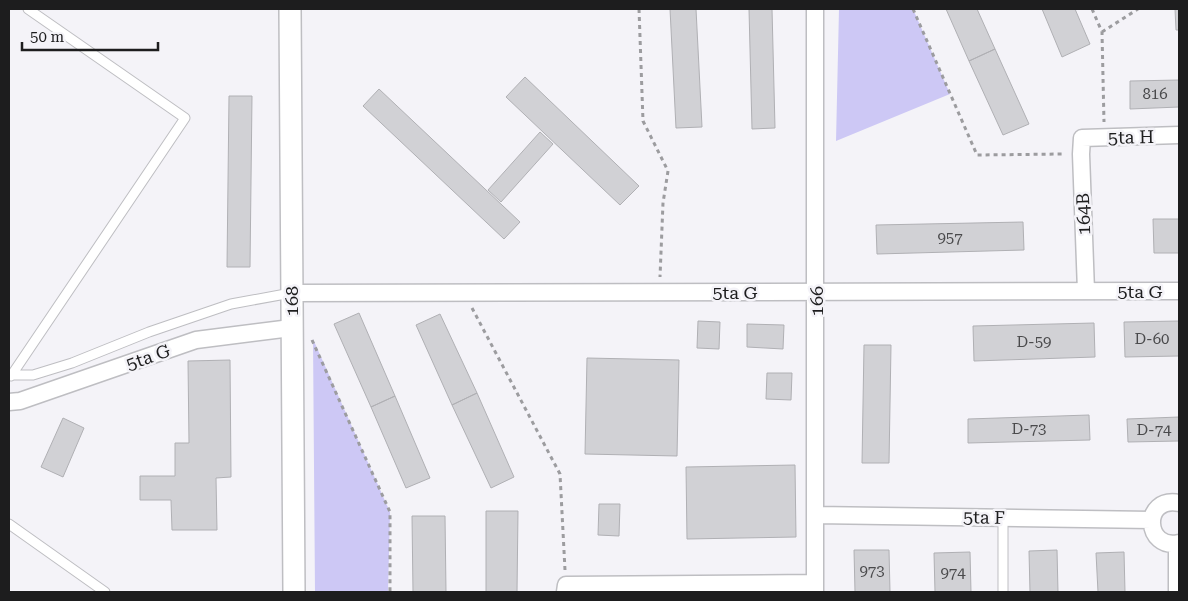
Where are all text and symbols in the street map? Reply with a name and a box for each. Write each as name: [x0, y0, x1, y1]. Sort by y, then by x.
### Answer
scale bar: [22, 20, 159, 52]
text: 50 m: [30, 28, 65, 46]
house number: 816: [1142, 85, 1168, 103]
street label: 5ta H: [1108, 126, 1154, 148]
street label: 164B: [1072, 192, 1094, 236]
house number: 957: [937, 229, 963, 247]
street label: 5ta G: [1118, 281, 1163, 302]
street label: 5ta G: [713, 282, 758, 303]
street label: 168: [281, 286, 302, 316]
street label: 166: [806, 286, 827, 316]
house number: D-60: [1134, 330, 1170, 348]
house number: D-59: [1016, 333, 1052, 351]
street label: 5ta G: [123, 340, 173, 374]
house number: D-73: [1011, 420, 1047, 438]
house number: D-74: [1136, 421, 1172, 439]
street label: 5ta F: [963, 506, 1005, 528]
house number: 973: [859, 562, 885, 580]
house number: 974: [940, 564, 966, 582]

